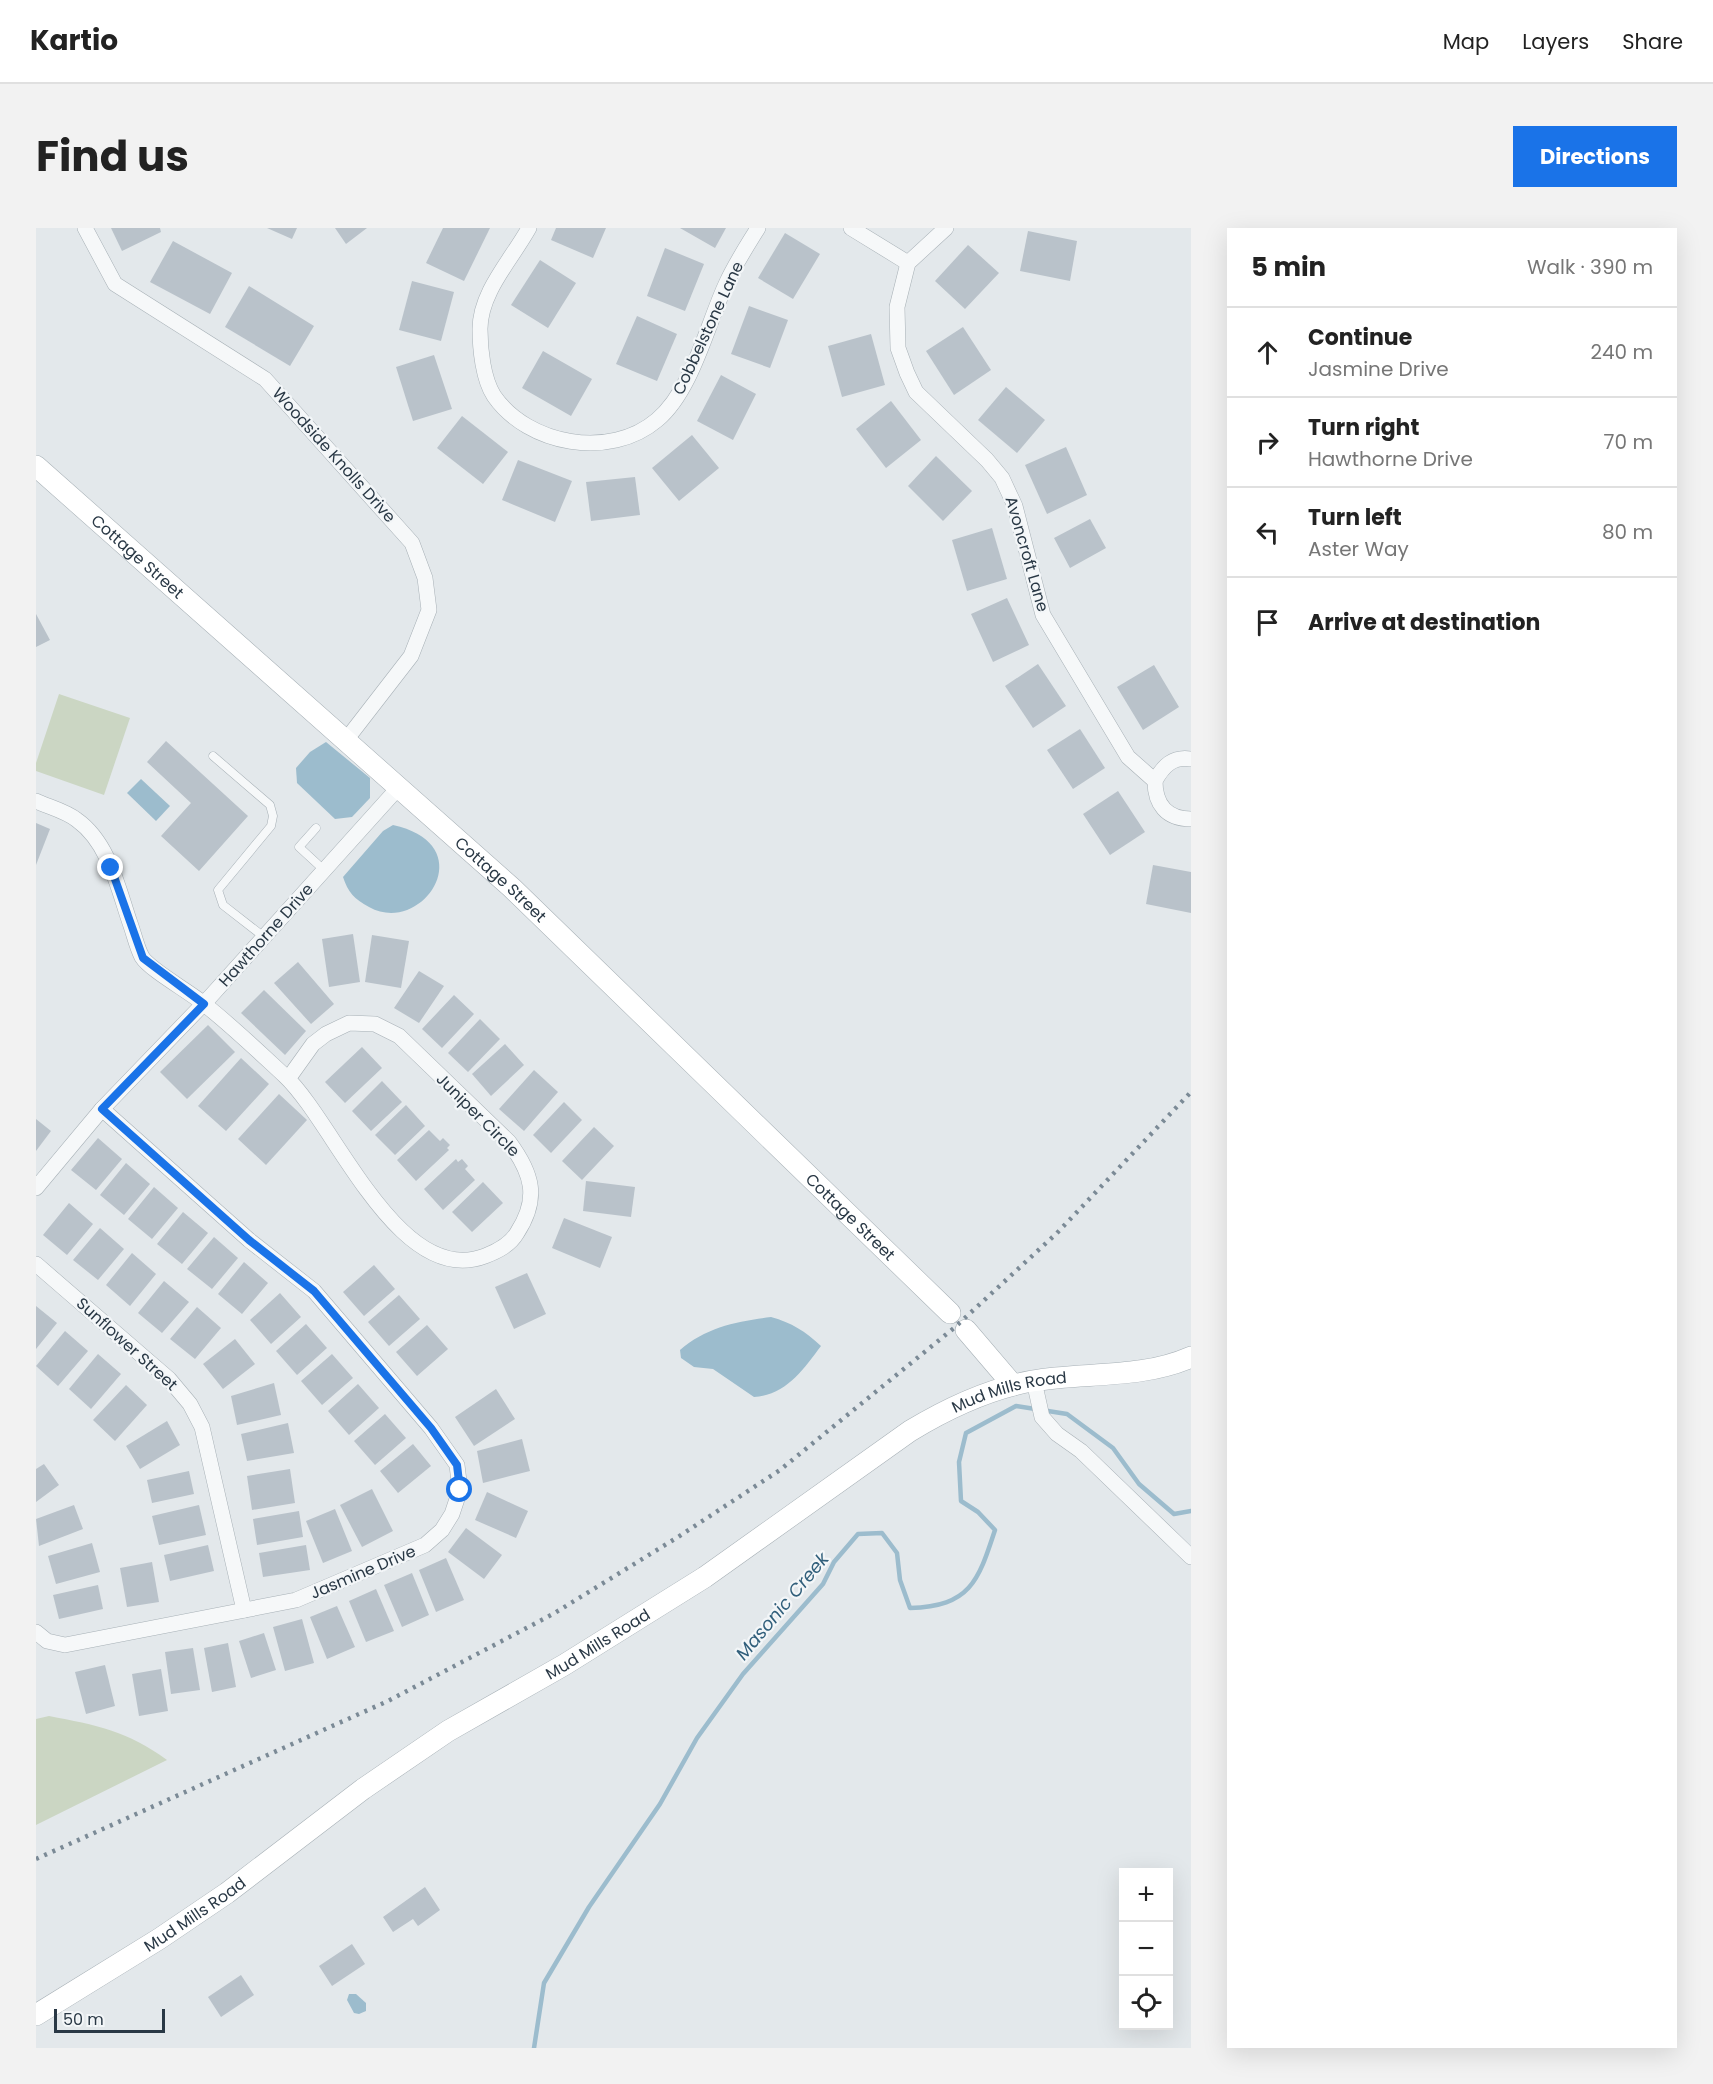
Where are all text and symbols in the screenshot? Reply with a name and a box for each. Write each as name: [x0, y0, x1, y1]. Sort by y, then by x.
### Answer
text: Kartio: [30, 21, 118, 60]
text: Map: [1443, 27, 1489, 56]
text: Layers: [1522, 27, 1589, 56]
text: Share: [1622, 27, 1683, 56]
button: Directions: [1513, 126, 1677, 187]
text: Find us: [36, 127, 189, 186]
text: 5 min: [1251, 249, 1326, 285]
text: Walk · 390 m: [1527, 253, 1653, 281]
street label: Cobbelstone Lane: [667, 257, 749, 398]
text: Continue: [1308, 322, 1412, 353]
icon: ahead: [1251, 336, 1284, 369]
text: 240 m: [1590, 338, 1653, 366]
text: Jasmine Drive: [1308, 355, 1449, 383]
street label: Woodside Knolls Drive: [267, 382, 401, 528]
text: Turn right: [1308, 412, 1419, 443]
icon: right: [1251, 426, 1284, 459]
text: 70 m: [1604, 428, 1653, 456]
text: Hawthorne Drive: [1308, 445, 1473, 473]
street label: Avoncroft Lane: [999, 493, 1055, 615]
text: Turn left: [1308, 502, 1402, 533]
street label: Cottage Street: [86, 509, 189, 604]
icon: left: [1251, 516, 1284, 549]
text: 80 m: [1602, 518, 1653, 546]
text: Aster Way: [1308, 535, 1409, 563]
icon: arrive: [1251, 606, 1284, 639]
text: Arrive at destination: [1308, 607, 1540, 638]
street label: Cottage Street: [450, 831, 552, 927]
route end: [97, 854, 123, 880]
street label: Hawthorne Drive: [213, 878, 319, 992]
street label: Juniper Circle: [431, 1068, 525, 1162]
street label: Cottage Street: [801, 1168, 901, 1266]
street label: Sunflower Street: [71, 1292, 183, 1396]
street label: Mud Mills Road: [948, 1365, 1068, 1418]
route start: [446, 1476, 472, 1502]
street label: Jasmine Drive: [307, 1539, 419, 1605]
water label: Masonic Creek: [730, 1546, 835, 1665]
street label: Mud Mills Road: [541, 1603, 654, 1685]
map controls: [1119, 1868, 1173, 2030]
button: +: [1119, 1868, 1173, 1922]
street label: Mud Mills Road: [139, 1871, 251, 1957]
button: −: [1119, 1922, 1173, 1976]
button: locate: [1119, 1976, 1173, 2030]
scale bar: [54, 2006, 165, 2034]
text: 50 m: [63, 2008, 104, 2031]

